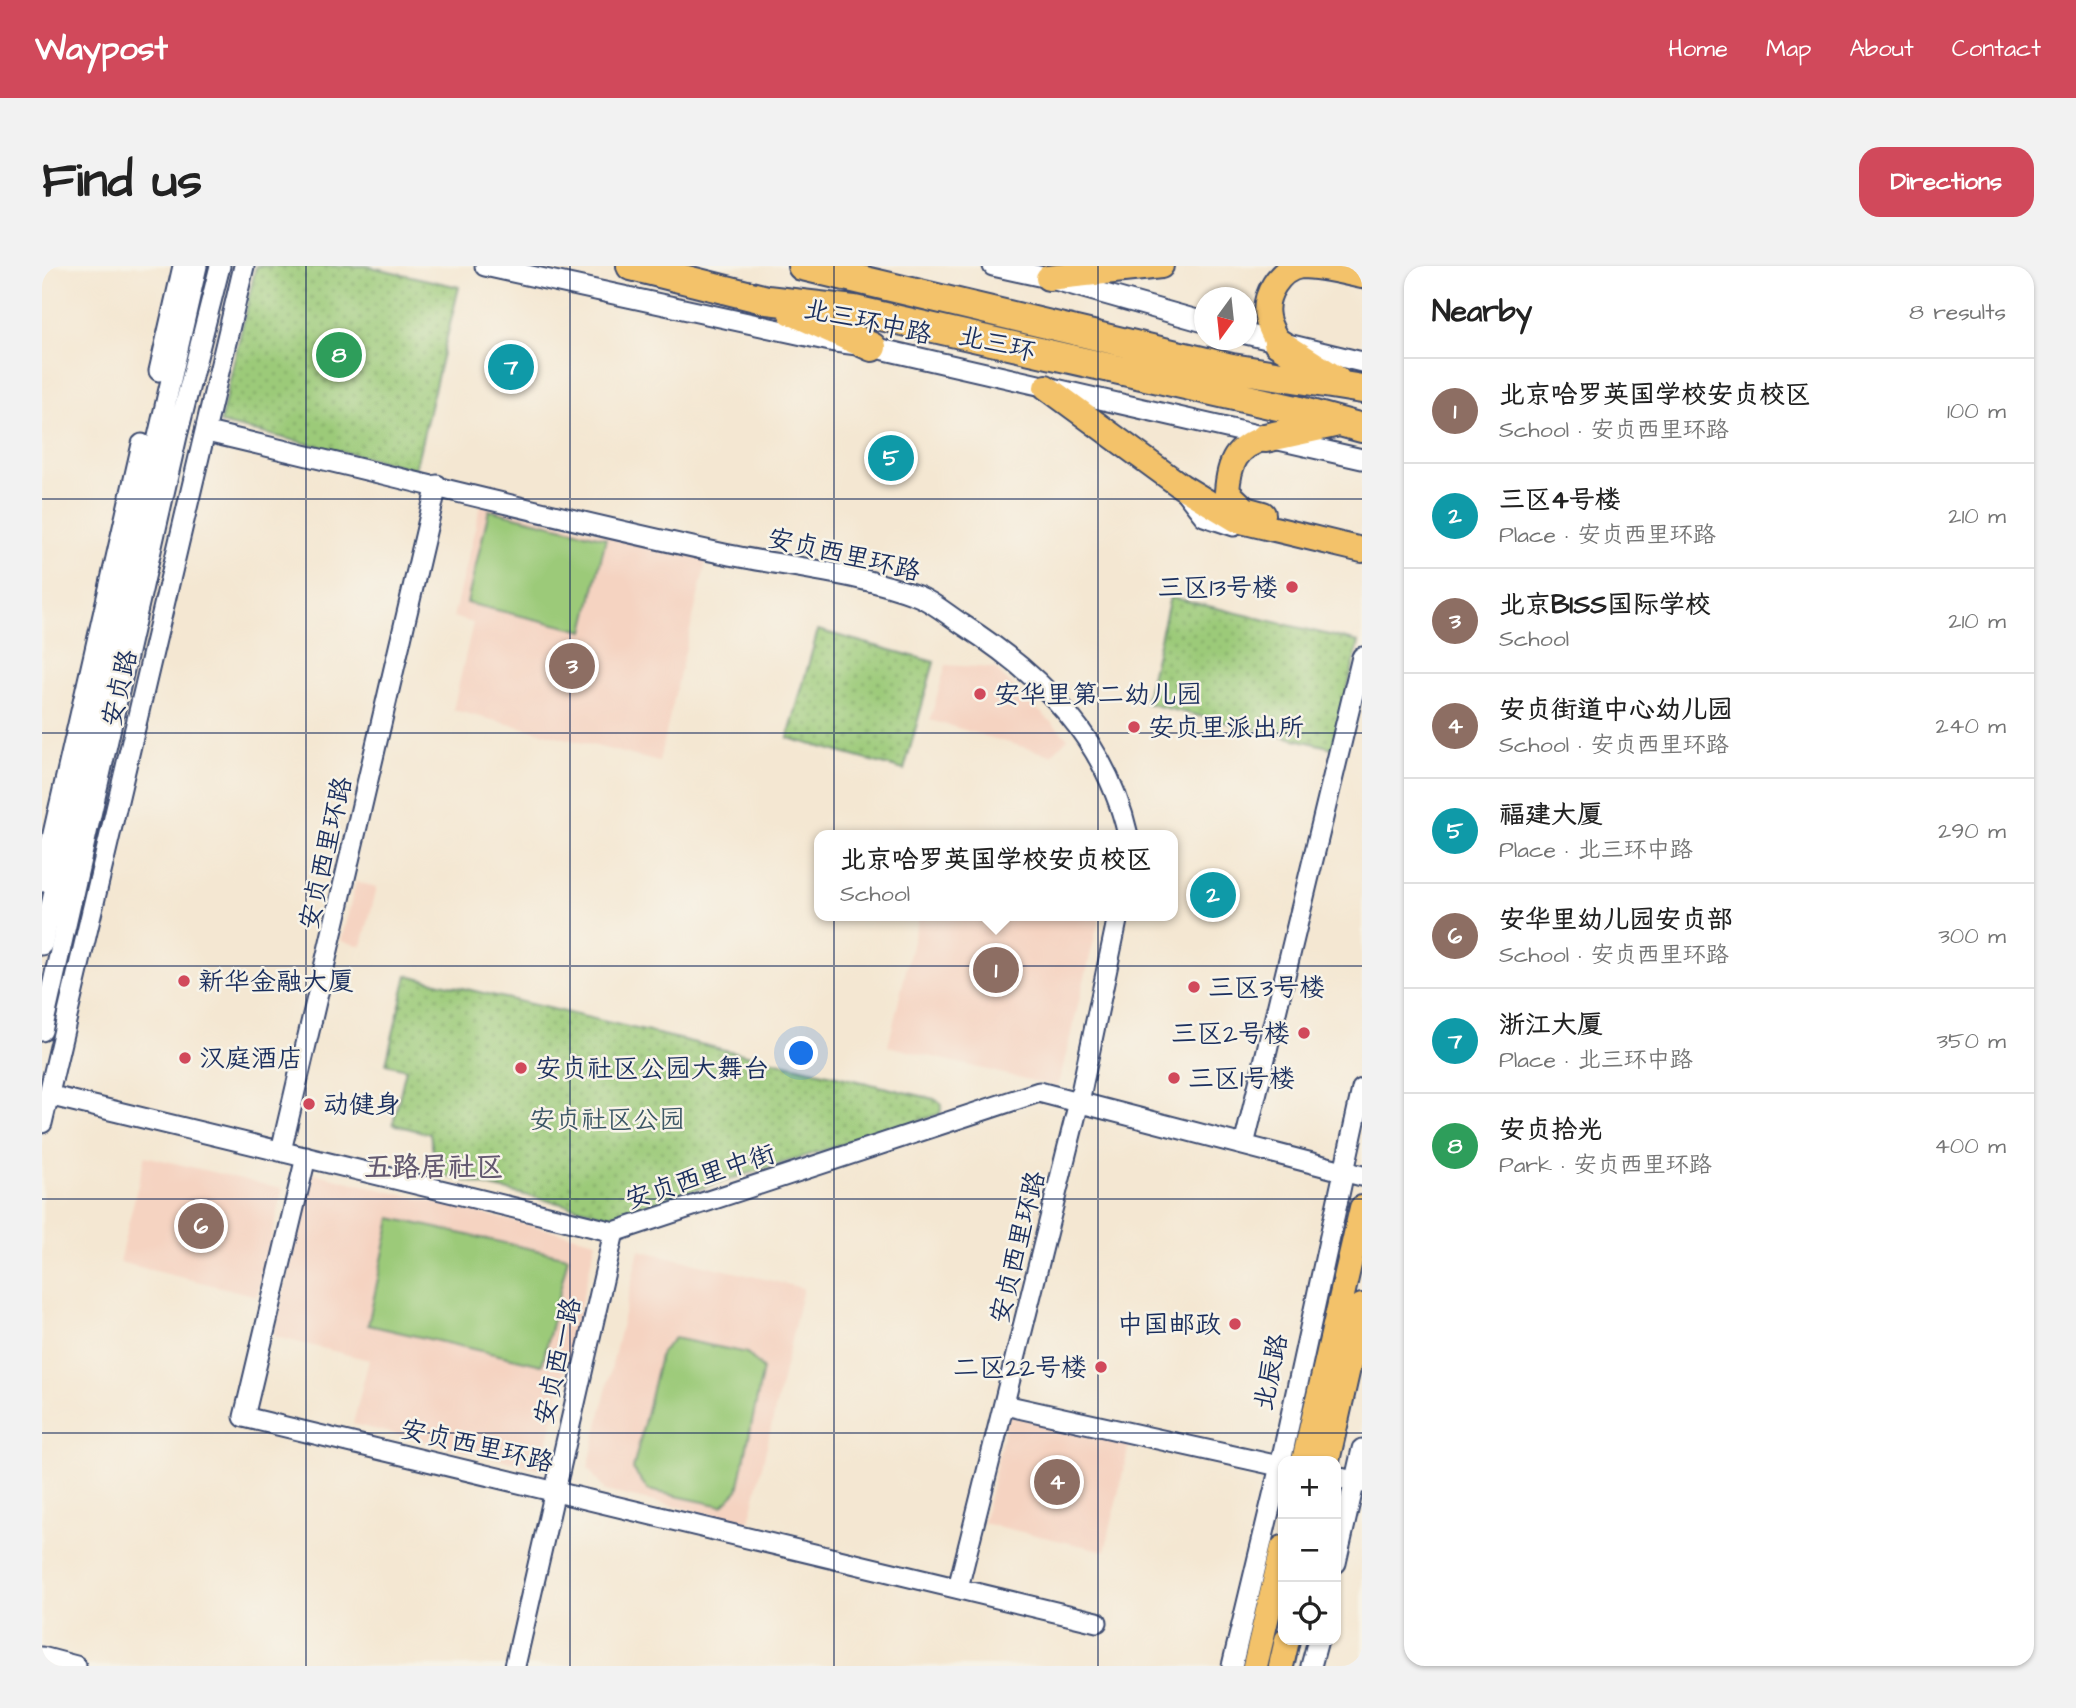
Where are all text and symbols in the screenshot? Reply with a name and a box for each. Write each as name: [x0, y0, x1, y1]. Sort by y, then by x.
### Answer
text: Waypost: [35, 26, 168, 72]
text: Home: [1668, 32, 1728, 66]
text: Map: [1766, 32, 1811, 66]
text: About: [1849, 32, 1914, 66]
text: Contact: [1952, 32, 2041, 66]
button: Directions: [1859, 147, 2034, 217]
text: Find us: [42, 148, 202, 216]
north arrow: [1194, 287, 1257, 350]
street label: 北三环中路: [800, 291, 935, 353]
text: Nearby: [1432, 291, 1532, 333]
text: 8 results: [1909, 296, 2006, 328]
street label: 北三环: [955, 318, 1039, 370]
pin: 8: [316, 329, 362, 381]
pin: 7: [488, 341, 534, 393]
text: 北京哈罗英国学校安贞校区: [1499, 377, 1811, 413]
text: 1: [1454, 395, 1456, 427]
text: 100 m: [1947, 395, 2006, 427]
text: School · 安贞西里环路: [1499, 414, 1729, 446]
pin: 5: [868, 432, 914, 484]
text: 三区4号楼: [1499, 482, 1621, 518]
text: 2: [1448, 500, 1462, 532]
text: 210 m: [1948, 500, 2006, 532]
text: Place · 安贞西里环路: [1499, 519, 1716, 551]
street label: 安贞西里环路: [764, 520, 924, 590]
place label: 三区13号楼: [1157, 570, 1278, 606]
marker: 三区13号楼: [1284, 579, 1300, 595]
text: 北京BISS国际学校: [1499, 587, 1711, 623]
text: 3: [1449, 605, 1461, 637]
text: 210 m: [1948, 605, 2006, 637]
text: School: [1499, 623, 1569, 655]
pin: 3: [549, 640, 595, 692]
street label: 安贞路: [94, 646, 146, 730]
place label: 安华里第二幼儿园: [994, 677, 1202, 713]
marker: 安华里第二幼儿园: [972, 686, 988, 702]
text: 安贞街道中心幼儿园: [1499, 692, 1733, 728]
place label: 安贞里派出所: [1148, 710, 1304, 746]
text: 4: [1447, 710, 1463, 742]
text: 240 m: [1936, 710, 2006, 742]
marker: 安贞里派出所: [1126, 719, 1142, 735]
text: School · 安贞西里环路: [1499, 729, 1729, 761]
street label: 安贞西里环路: [291, 773, 361, 933]
text: 福建大厦: [1499, 797, 1603, 833]
text: 5: [1447, 815, 1463, 847]
text: 290 m: [1938, 815, 2006, 847]
popup: [814, 830, 1178, 921]
text: Place · 北三环中路: [1499, 834, 1693, 866]
text: 北京哈罗英国学校安贞校区: [840, 842, 1152, 878]
pin: 2: [1190, 869, 1236, 921]
text: School: [840, 878, 910, 910]
text: 安华里幼儿园安贞部: [1499, 902, 1733, 938]
text: 6: [1448, 920, 1462, 952]
text: 300 m: [1938, 920, 2006, 952]
text: School · 安贞西里环路: [1499, 939, 1729, 971]
pin: 1: [973, 944, 1019, 996]
place label: 新华金融大厦: [198, 964, 354, 1000]
place label: 三区3号楼: [1208, 970, 1325, 1006]
marker: 新华金融大厦: [176, 973, 192, 989]
marker: 三区3号楼: [1186, 979, 1202, 995]
text: 浙江大厦: [1499, 1007, 1603, 1043]
place label: 三区2号楼: [1171, 1016, 1290, 1052]
marker: 三区2号楼: [1296, 1025, 1312, 1041]
text: 7: [1448, 1025, 1462, 1057]
text: 350 m: [1936, 1025, 2006, 1057]
your location: [784, 1036, 818, 1070]
place label: 汉庭酒店: [199, 1041, 303, 1077]
text: Place · 北三环中路: [1499, 1044, 1693, 1076]
marker: 汉庭酒店: [177, 1050, 193, 1066]
place label: 安贞社区公园大舞台: [535, 1051, 769, 1087]
marker: 安贞社区公园大舞台: [513, 1060, 529, 1076]
place label: 三区1号楼: [1188, 1061, 1295, 1097]
marker: 三区1号楼: [1166, 1070, 1182, 1086]
place label: 动健身: [323, 1087, 401, 1123]
marker: 动健身: [301, 1096, 317, 1112]
park label: 安贞社区公园: [529, 1102, 685, 1138]
text: 安贞拾光: [1499, 1112, 1603, 1148]
text: 8: [1448, 1130, 1462, 1162]
text: 400 m: [1934, 1130, 2006, 1162]
street label: 安贞西里中街: [621, 1136, 780, 1218]
district label: 五路居社区: [364, 1148, 504, 1187]
text: Park · 安贞西里环路: [1499, 1149, 1712, 1181]
street label: 安贞西里环路: [982, 1167, 1054, 1327]
pin: 6: [178, 1200, 224, 1252]
street label: 安贞西一路: [526, 1294, 590, 1429]
place label: 中国邮政: [1117, 1307, 1221, 1343]
marker: 中国邮政: [1227, 1316, 1243, 1332]
street label: 北辰路: [1245, 1330, 1297, 1414]
place label: 二区22号楼: [953, 1350, 1087, 1386]
marker: 二区22号楼: [1093, 1359, 1109, 1375]
street label: 安贞西里环路: [397, 1411, 557, 1481]
pin: 4: [1034, 1456, 1080, 1508]
map controls: [1278, 1456, 1341, 1645]
button: +: [1278, 1456, 1341, 1519]
button: −: [1278, 1519, 1341, 1582]
button: locate: [1278, 1582, 1341, 1645]

